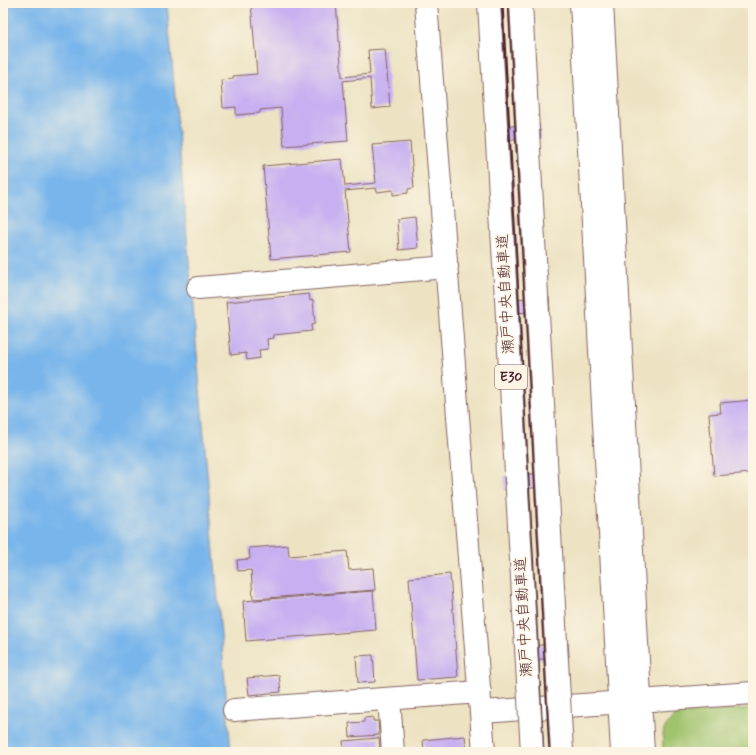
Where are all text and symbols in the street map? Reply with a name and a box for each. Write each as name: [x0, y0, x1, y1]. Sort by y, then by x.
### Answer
street label: 瀬戸中央自動車道: [493, 234, 519, 354]
road number: E30: [495, 365, 527, 389]
street label: 瀬戸中央自動車道: [511, 557, 537, 677]

